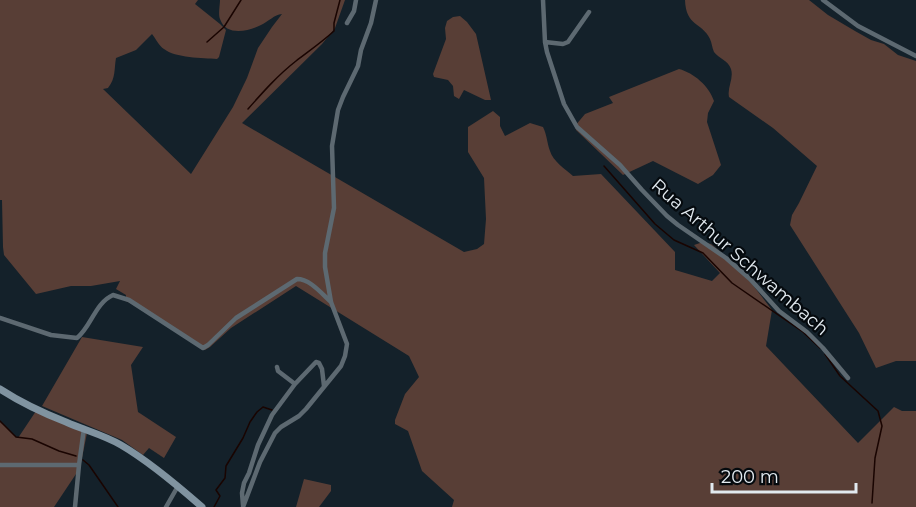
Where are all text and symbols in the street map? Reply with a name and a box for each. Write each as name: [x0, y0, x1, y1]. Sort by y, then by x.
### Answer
street label: Rua Arthur Schwambach: [647, 174, 833, 340]
scale bar: [712, 456, 856, 494]
text: 200 m: [721, 466, 779, 488]

